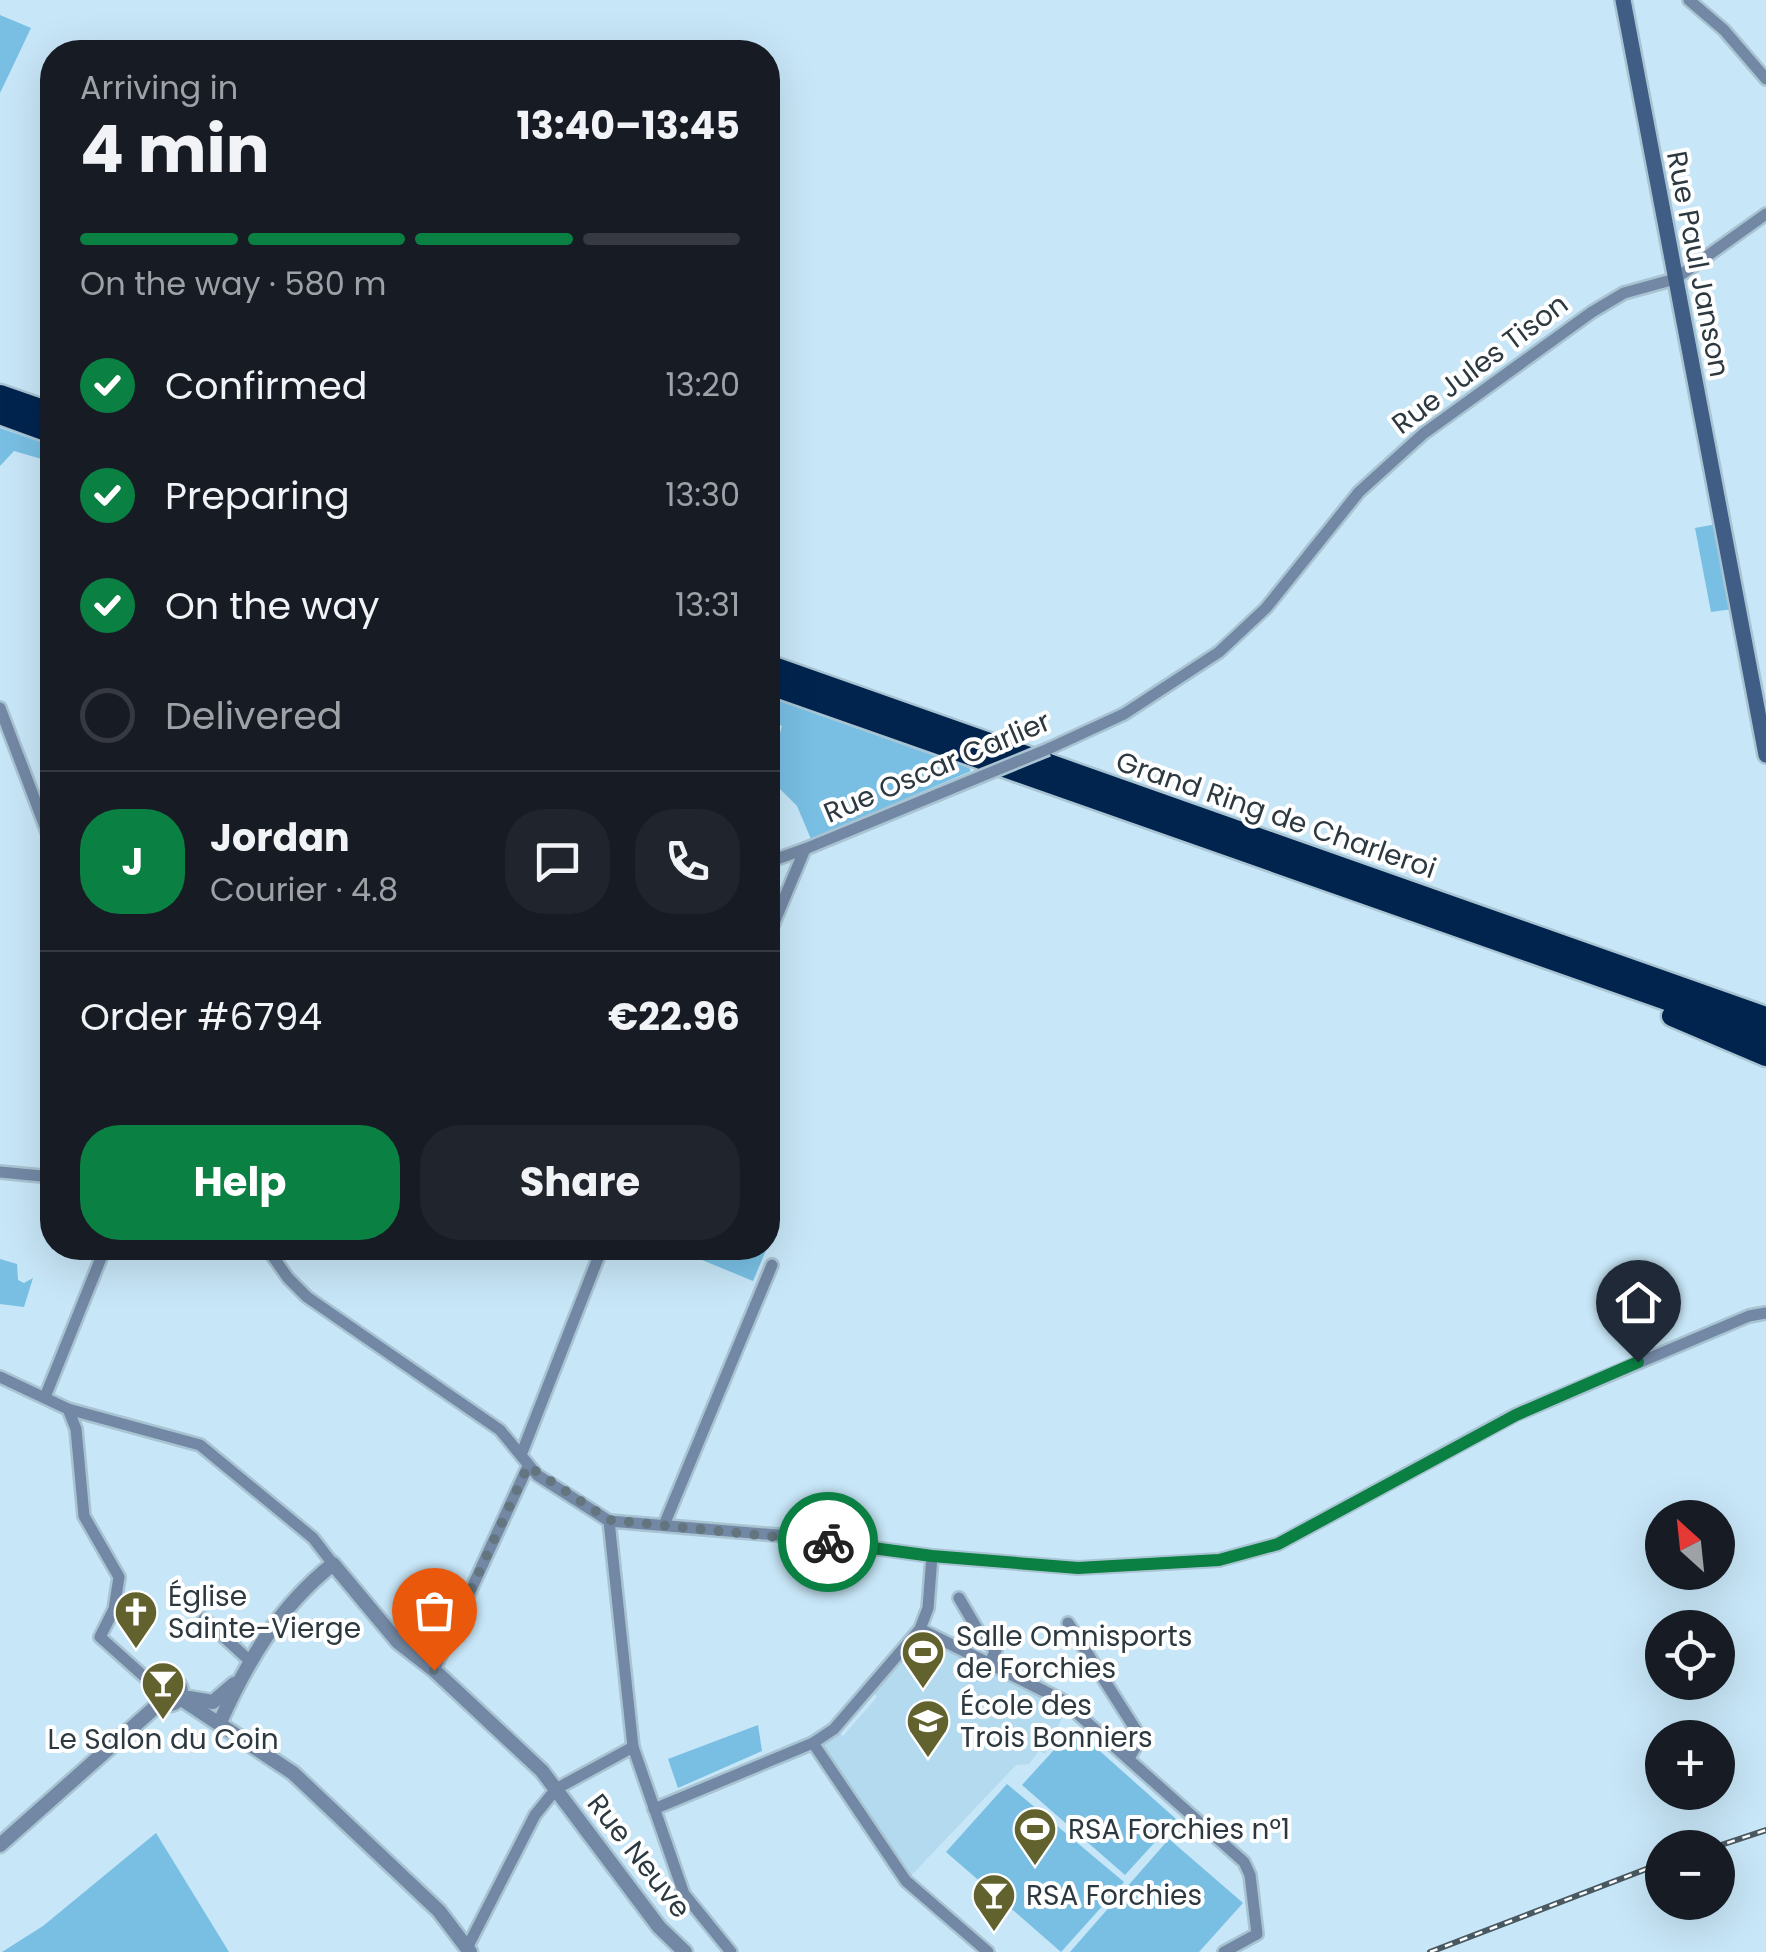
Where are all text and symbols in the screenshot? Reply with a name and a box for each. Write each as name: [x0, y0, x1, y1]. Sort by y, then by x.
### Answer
text: Arriving in: [80, 65, 238, 110]
text: 13:40–13:45: [517, 99, 740, 152]
text: 4 min: [80, 104, 270, 195]
street label: Rue Paul Janson: [1657, 148, 1739, 380]
text: On the way · 580 m: [80, 261, 386, 306]
street label: Rue Jules Tison: [1384, 285, 1576, 443]
icon: check: [80, 358, 135, 413]
text: Confirmed: [165, 359, 367, 412]
text: 13:20: [666, 362, 740, 407]
icon: check: [80, 468, 135, 523]
text: Preparing: [165, 469, 350, 522]
text: 13:30: [665, 472, 740, 517]
icon: check: [80, 578, 135, 633]
text: On the way: [165, 579, 379, 632]
text: 13:31: [675, 582, 740, 627]
text: Delivered: [165, 689, 342, 742]
street label: Rue Oscar Carlier: [818, 702, 1056, 832]
street label: Grand Ring de Charleroi: [1111, 742, 1441, 888]
button: chat: [505, 809, 610, 914]
button: phone: [635, 809, 740, 914]
text: Jordan: [210, 811, 350, 864]
text: J: [122, 835, 143, 888]
text: Courier · 4.8: [210, 867, 398, 912]
text: Order #6794: [80, 990, 322, 1043]
text: €22.96: [608, 990, 740, 1043]
button: Help: [80, 1125, 400, 1240]
button: Share: [420, 1125, 740, 1240]
pin: [1596, 1260, 1681, 1363]
icon: home: [1611, 1275, 1666, 1330]
courier: [778, 1492, 878, 1592]
north arrow: [1645, 1500, 1735, 1590]
map controls: [1645, 1500, 1735, 1920]
icon: bike: [801, 1515, 856, 1570]
pin: [392, 1568, 477, 1671]
place label: Église Sainte-Vierge: [168, 1577, 361, 1648]
icon: bag: [407, 1583, 462, 1638]
church icon: Église Sainte-Vierge: [113, 1589, 159, 1650]
button: locate: [1645, 1610, 1735, 1700]
place label: Salle Omnisports de Forchies: [956, 1617, 1192, 1688]
sports icon: Salle Omnisports de Forchies: [900, 1629, 946, 1690]
bar icon: Le Salon du Coin: [140, 1660, 186, 1721]
place label: École des Trois Bonniers: [960, 1686, 1153, 1757]
school or university icon: École des Trois Bonniers: [905, 1698, 951, 1759]
place label: Le Salon du Coin: [47, 1720, 279, 1759]
button: +: [1645, 1720, 1735, 1810]
street label: Rue Neuve: [578, 1786, 700, 1926]
sports icon: RSA Forchies n°1: [1012, 1806, 1058, 1867]
place label: RSA Forchies n°1: [1068, 1810, 1290, 1849]
button: −: [1645, 1830, 1735, 1920]
bar icon: RSA Forchies: [971, 1872, 1017, 1933]
place label: RSA Forchies: [1026, 1876, 1202, 1915]

